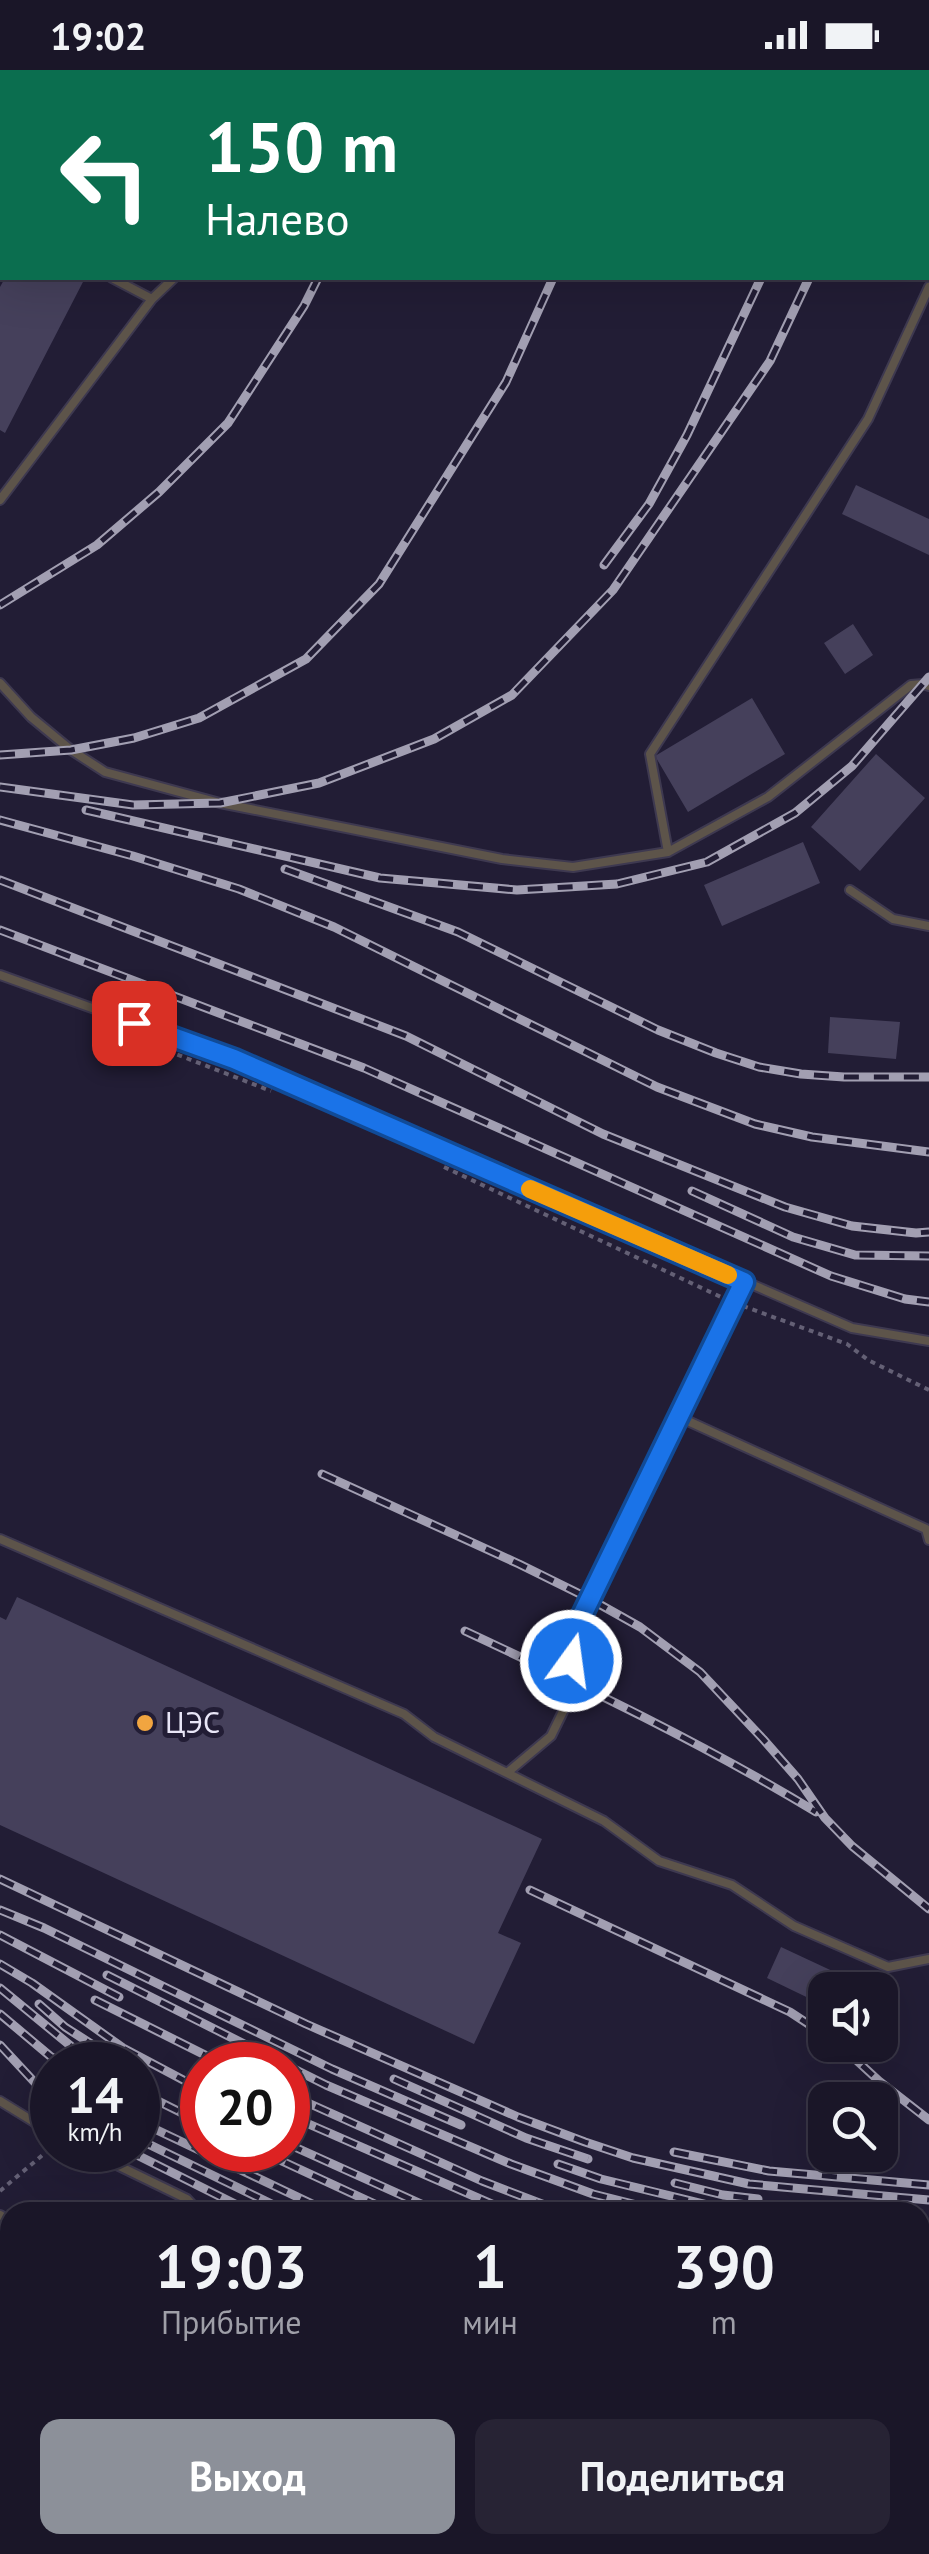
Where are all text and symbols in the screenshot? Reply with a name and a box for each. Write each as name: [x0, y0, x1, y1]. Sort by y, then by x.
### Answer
text: 19:02: [50, 11, 146, 60]
text: 150 m: [205, 101, 398, 191]
icon: left: [40, 110, 170, 240]
text: Налево: [205, 189, 350, 247]
pin: [92, 981, 177, 1066]
icon: arrive: [107, 996, 162, 1051]
position arrow: [519, 1609, 623, 1713]
place label: ЦЭС: [165, 1702, 220, 1741]
marker: ЦЭС: [134, 1712, 156, 1734]
map controls: [808, 1972, 898, 2172]
button: sound: [808, 1972, 898, 2062]
speed limit sign: 20: [180, 2042, 310, 2172]
text: 14: [67, 2062, 123, 2127]
button: search: [808, 2082, 898, 2172]
text: km/h: [68, 2116, 122, 2148]
text: 19:03: [155, 2227, 307, 2305]
text: 1: [473, 2227, 507, 2305]
text: 390: [673, 2227, 775, 2305]
text: Прибытие: [161, 2301, 301, 2343]
text: мин: [462, 2301, 518, 2343]
text: m: [711, 2301, 737, 2343]
button: Выход: [40, 2419, 455, 2534]
button: Поделиться: [475, 2419, 890, 2534]

